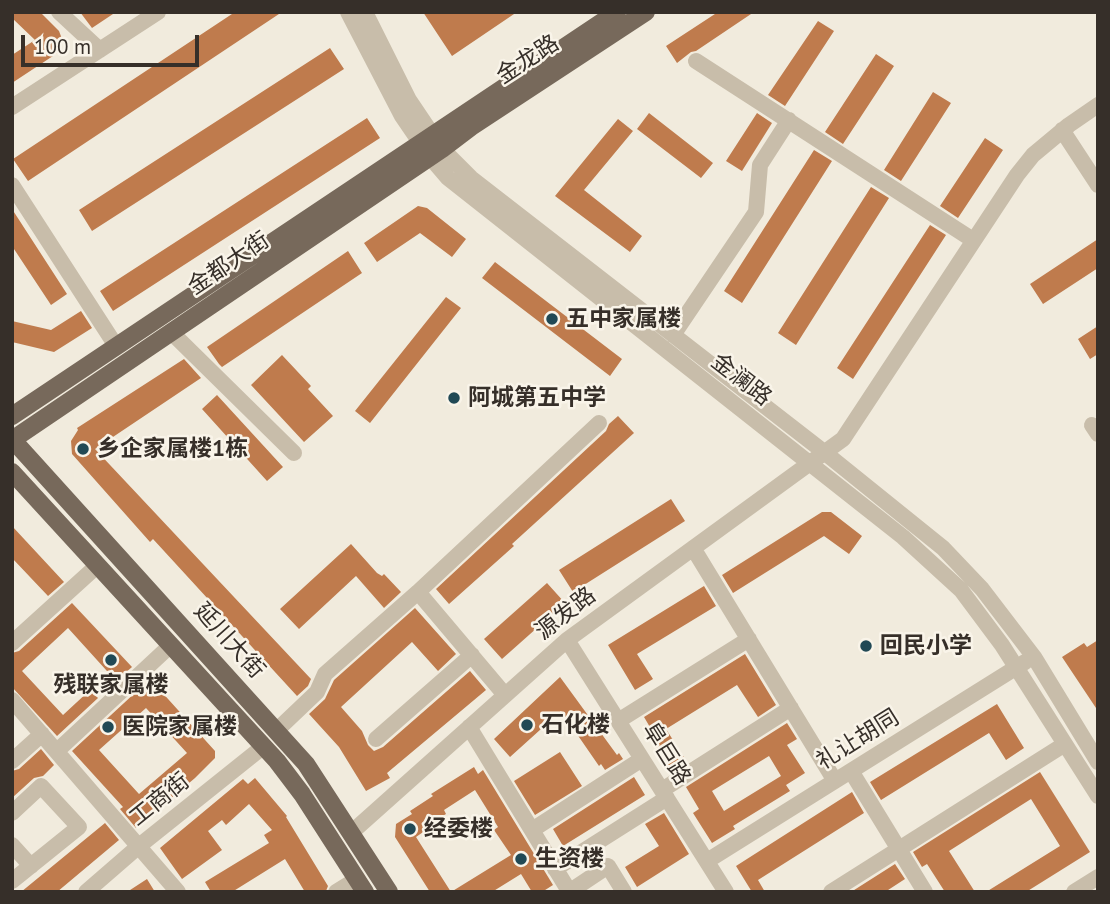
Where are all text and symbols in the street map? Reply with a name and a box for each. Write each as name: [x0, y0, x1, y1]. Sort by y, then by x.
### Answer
scale bar: [24, 21, 203, 65]
street label: 金龙路: [492, 30, 564, 90]
text: 100 m: [34, 33, 91, 60]
street label: 金都大街: [183, 227, 275, 301]
place label: 五中家属楼: [566, 305, 681, 333]
marker: 五中家属楼: [544, 311, 560, 327]
street label: 金澜路: [705, 348, 777, 412]
place label: 阿城第五中学: [468, 384, 606, 412]
marker: 阿城第五中学: [446, 390, 462, 406]
place label: 乡企家属楼1栋: [97, 435, 248, 463]
marker: 乡企家属楼1栋: [75, 441, 91, 457]
street label: 源发路: [530, 582, 602, 646]
street label: 延川大街: [188, 598, 270, 684]
place label: 回民小学: [880, 632, 972, 660]
marker: 回民小学: [858, 638, 874, 654]
marker: 残联家属楼: [103, 652, 119, 668]
place label: 残联家属楼: [54, 671, 168, 699]
street label: 礼让胡同: [812, 704, 904, 776]
place label: 石化楼: [541, 711, 610, 739]
place label: 医院家属楼: [122, 713, 237, 741]
marker: 石化楼: [519, 717, 535, 733]
street label: 阜巨路: [636, 717, 696, 791]
marker: 医院家属楼: [100, 719, 116, 735]
street label: 工商街: [125, 768, 195, 832]
place label: 经委楼: [424, 815, 493, 843]
marker: 经委楼: [402, 821, 418, 837]
place label: 生资楼: [535, 845, 604, 873]
marker: 生资楼: [513, 851, 529, 867]

